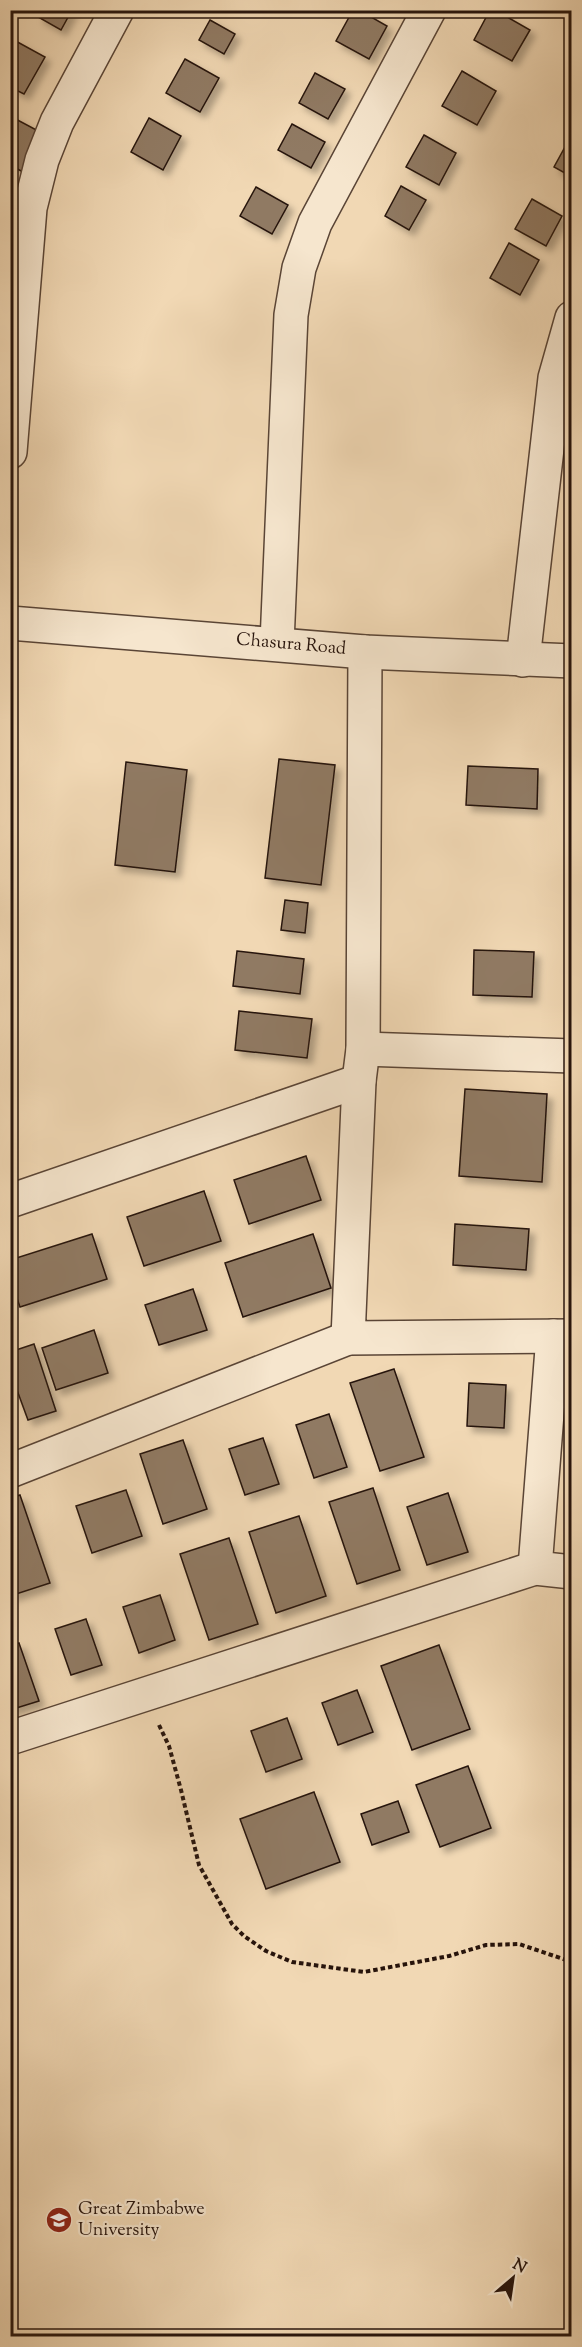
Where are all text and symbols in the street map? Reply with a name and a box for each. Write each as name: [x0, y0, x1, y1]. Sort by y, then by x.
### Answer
street label: Chasura Road: [235, 627, 347, 663]
place label: Great Zimbabwe University: [78, 2197, 205, 2244]
school or university icon: Great Zimbabwe University: [44, 2205, 74, 2235]
north arrow: [483, 2248, 543, 2308]
text: N: [508, 2254, 530, 2280]

